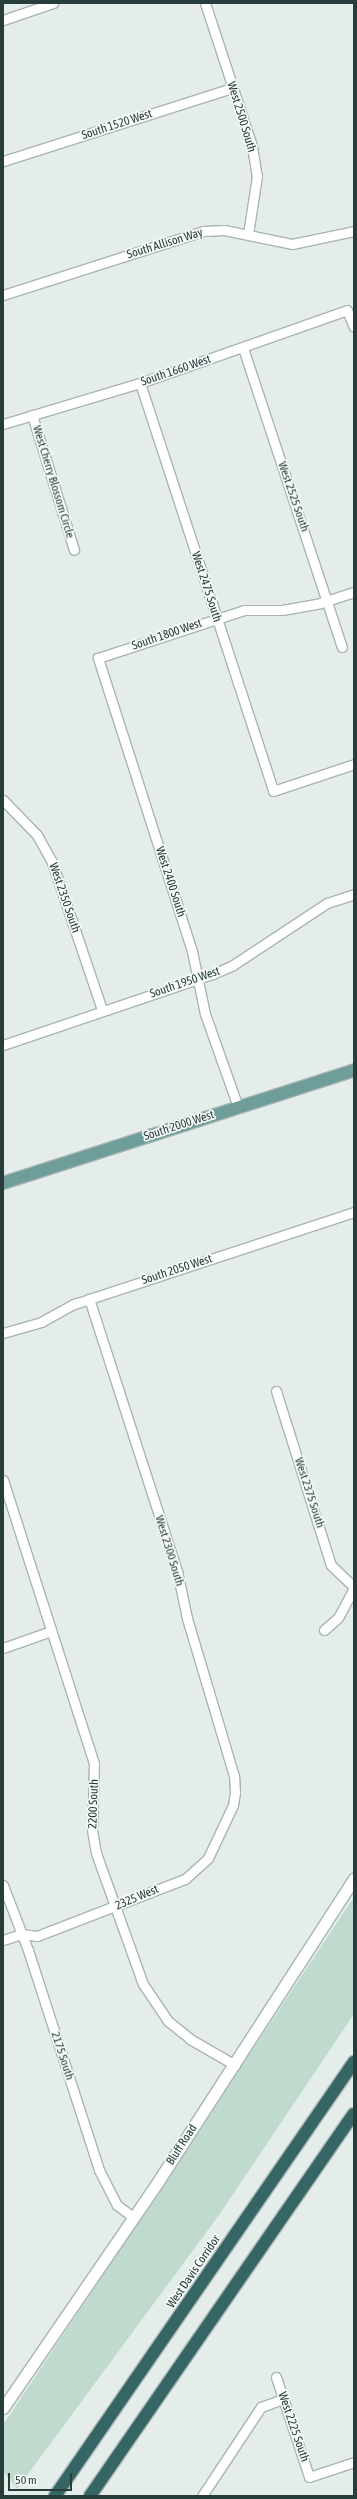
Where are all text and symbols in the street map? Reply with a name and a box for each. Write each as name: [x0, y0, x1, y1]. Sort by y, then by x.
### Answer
street label: West 2500 South: [223, 80, 259, 154]
street label: South 1520 West: [80, 107, 154, 143]
street label: South Allison Way: [125, 226, 205, 262]
street label: South 1660 West: [139, 352, 213, 390]
street label: West Cherry Blossom Circle: [29, 424, 77, 540]
street label: West 2525 South: [274, 460, 312, 534]
street label: West 2475 South: [188, 550, 224, 624]
street label: South 1800 West: [130, 616, 204, 654]
street label: West 2400 South: [152, 845, 188, 919]
street label: West 2350 South: [45, 861, 83, 935]
street label: South 1950 West: [148, 964, 222, 1002]
street label: South 2000 West: [142, 1108, 216, 1144]
street label: South 2050 West: [140, 1252, 214, 1288]
street label: West 2375 South: [291, 1456, 327, 1530]
street label: West 2300 South: [151, 1514, 187, 1588]
street label: 2200 South: [86, 1779, 102, 1829]
street label: 2325 West: [113, 1882, 161, 1914]
street label: 2175 South: [47, 2030, 77, 2082]
street label: Bluff Road: [164, 2122, 200, 2168]
street label: West Davis Corridor: [164, 2233, 224, 2311]
street label: West 2225 South: [274, 2390, 312, 2464]
scale bar: [10, 2465, 74, 2491]
text: 50 m: [15, 2473, 37, 2487]

